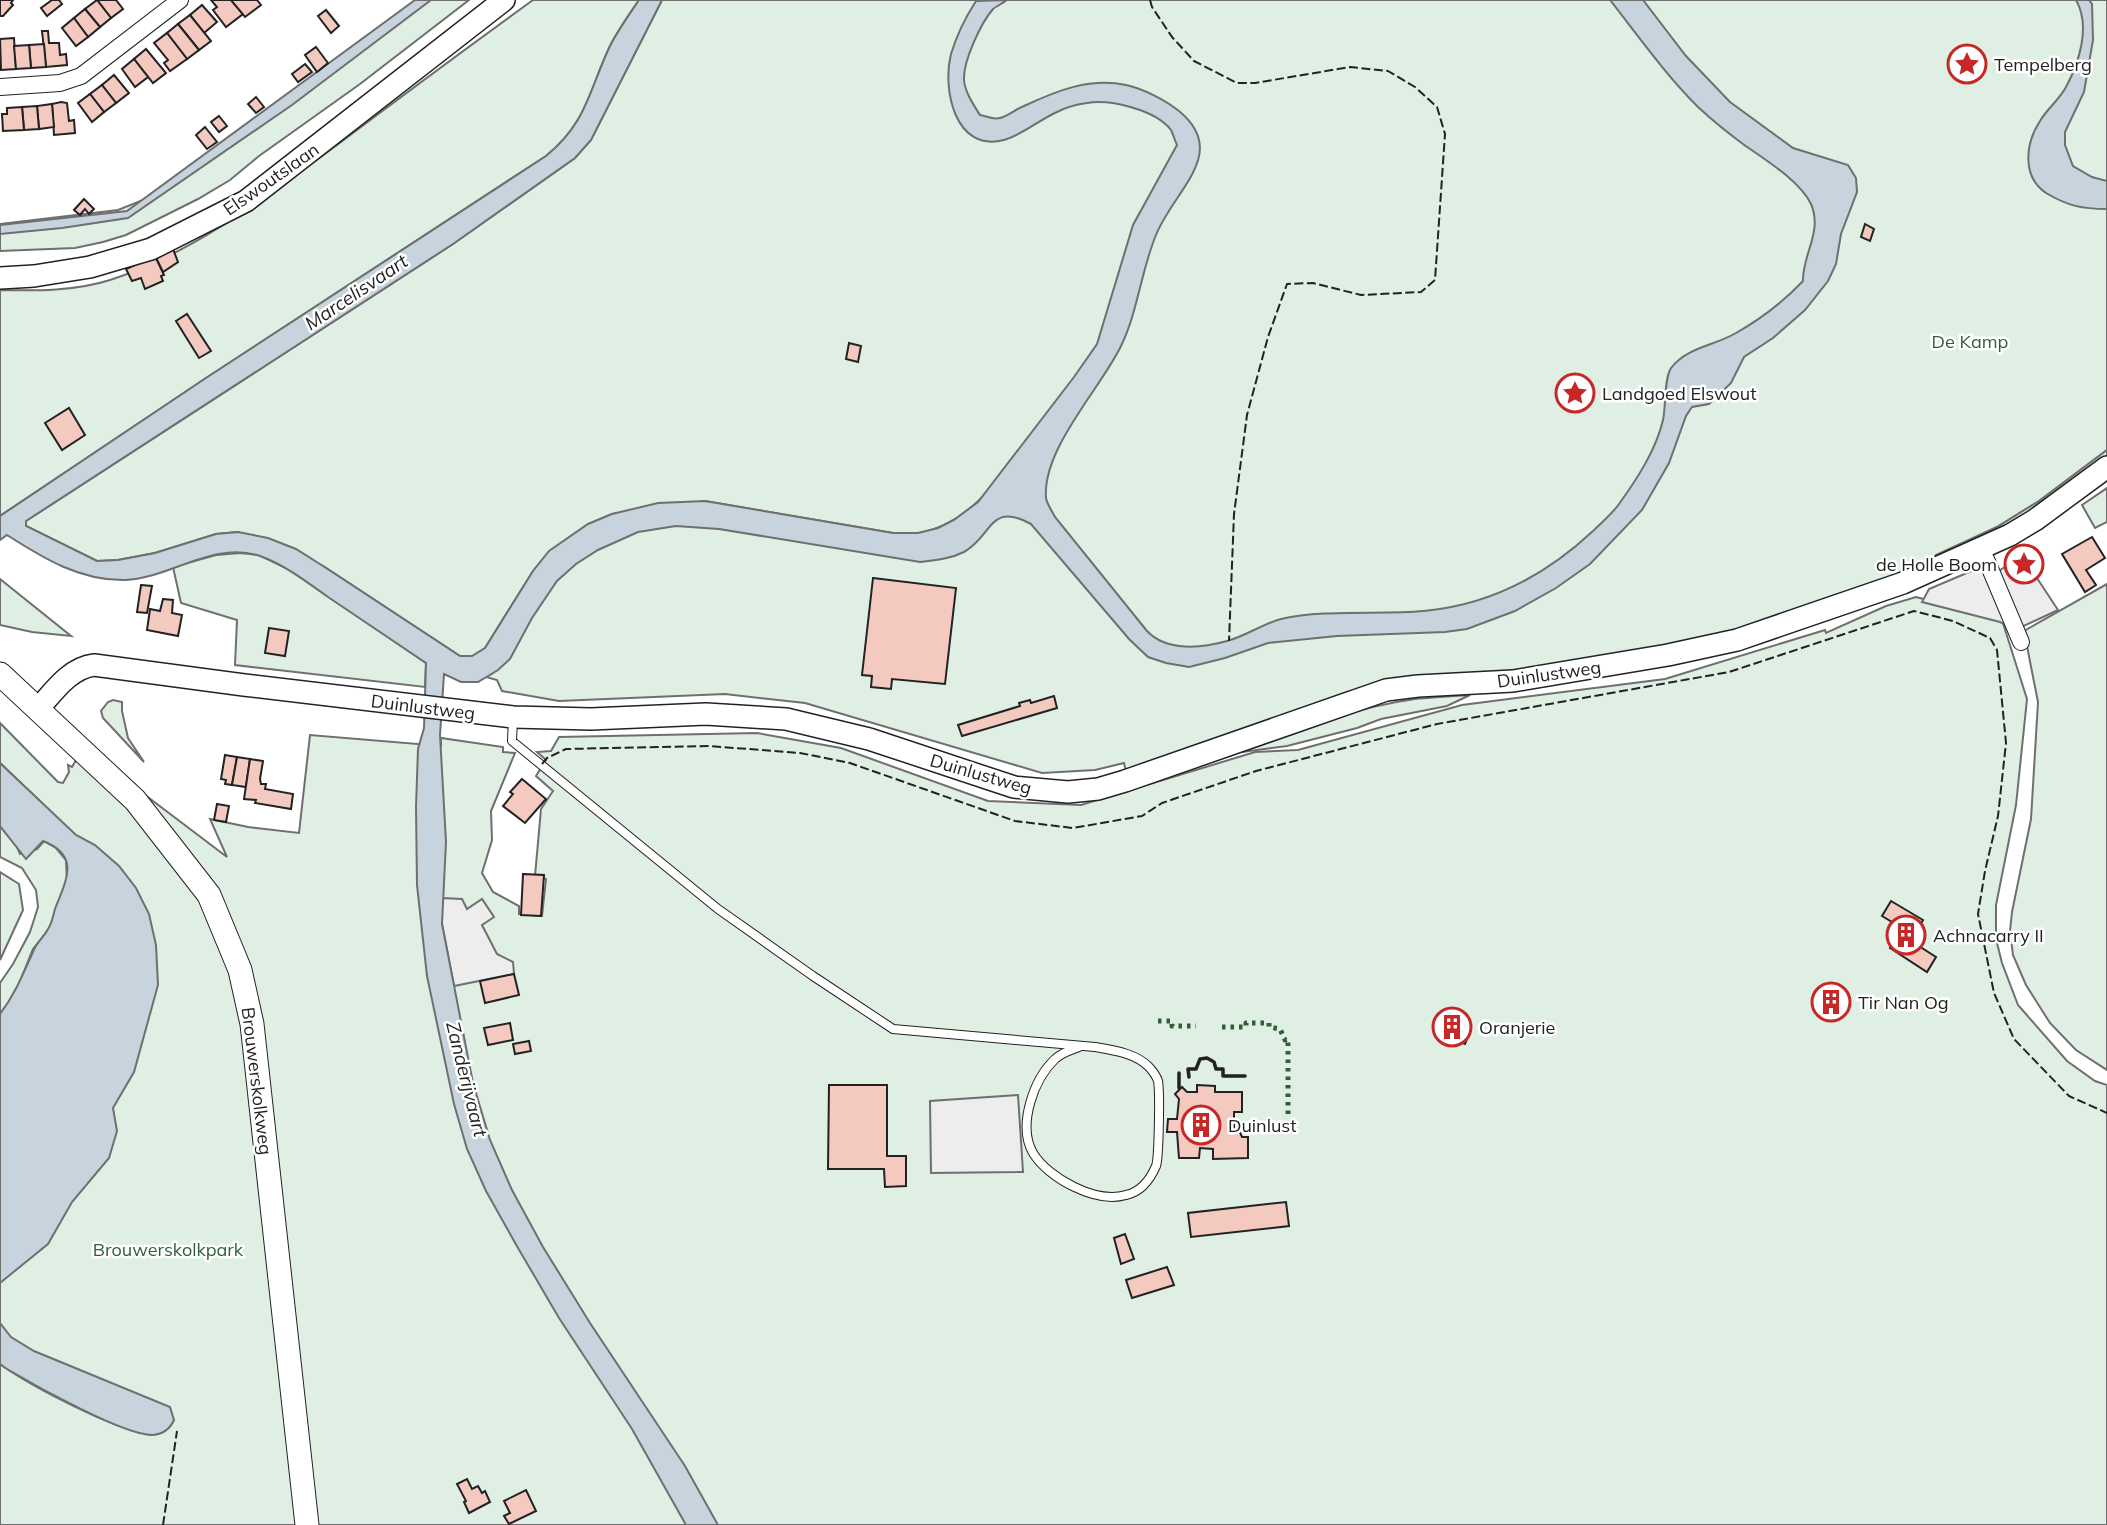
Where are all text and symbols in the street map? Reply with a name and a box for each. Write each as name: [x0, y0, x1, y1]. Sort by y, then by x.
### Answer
place icon: Tempelberg: [1946, 43, 1988, 85]
place label: Tempelberg: [1994, 53, 2092, 76]
street label: Elswoutslaan: [219, 138, 323, 220]
water label: Marcelisvaart: [300, 248, 413, 335]
park label: De Kamp: [1932, 330, 2008, 353]
place icon: Landgoed Elswout: [1554, 372, 1596, 414]
place label: Landgoed Elswout: [1602, 382, 1756, 405]
place icon: de Holle Boom: [2003, 543, 2045, 585]
place label: de Holle Boom: [1876, 553, 1997, 576]
street label: Duinlustweg: [1496, 655, 1602, 693]
street label: Duinlustweg: [370, 689, 476, 725]
street label: Duinlustweg: [927, 749, 1035, 799]
building icon: Achnacarry II: [1885, 914, 1927, 956]
place label: Achnacarry II: [1933, 924, 2044, 947]
building icon: Tir Nan Og: [1810, 981, 1852, 1023]
place label: Tir Nan Og: [1858, 991, 1949, 1014]
street label: Brouwerskolkweg: [237, 1006, 277, 1156]
building icon: Oranjerie: [1431, 1006, 1473, 1048]
place label: Oranjerie: [1479, 1016, 1555, 1039]
water label: Zanderijvaart: [441, 1019, 493, 1141]
building icon: Duinlust: [1180, 1104, 1222, 1146]
place label: Duinlust: [1228, 1114, 1296, 1137]
park label: Brouwerskolkpark: [93, 1238, 244, 1261]

